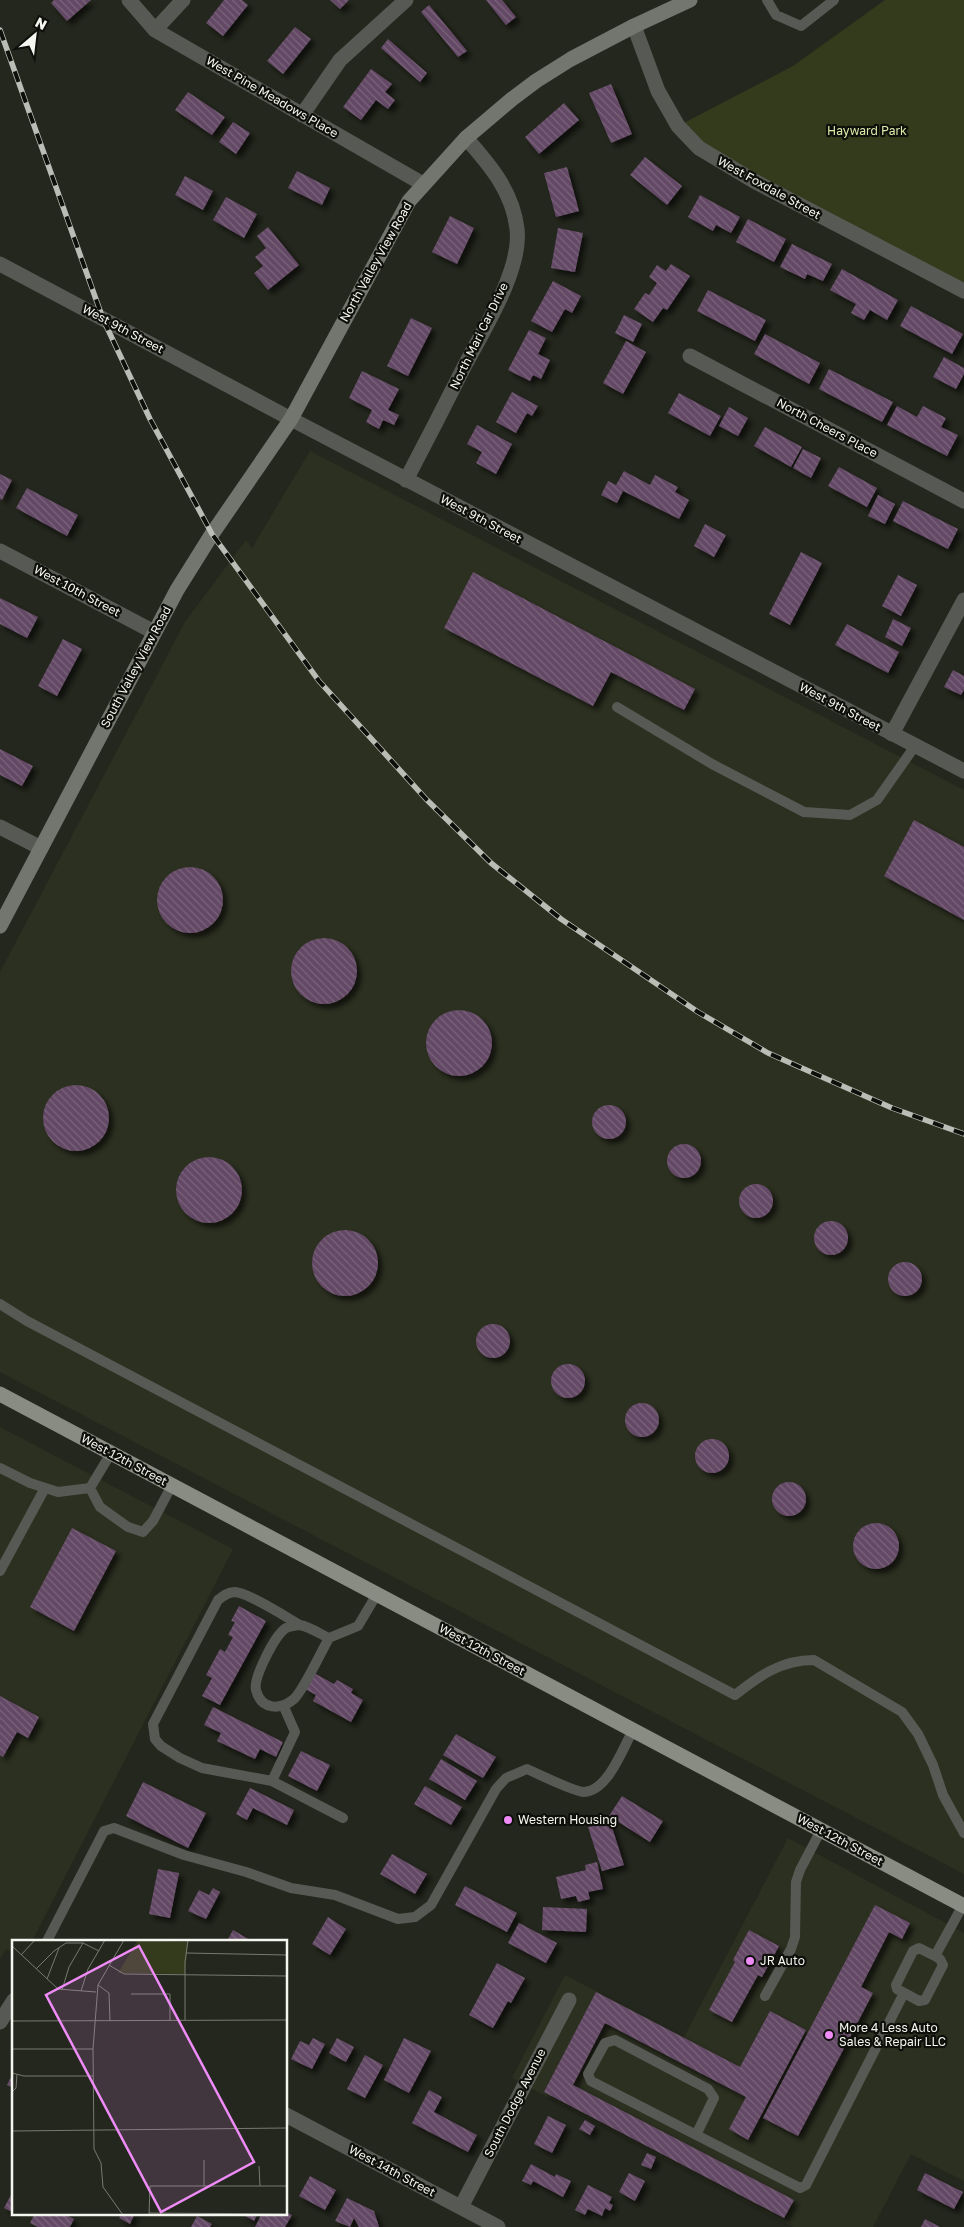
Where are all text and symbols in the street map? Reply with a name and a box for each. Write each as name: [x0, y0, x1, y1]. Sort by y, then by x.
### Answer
north arrow: [10, 10, 60, 60]
text: N: [33, 13, 50, 33]
street label: West Pine Meadows Place: [203, 53, 341, 141]
park label: Hayward Park: [827, 123, 907, 138]
street label: West Foxdale Street: [715, 153, 824, 222]
street label: North Valley View Road: [336, 199, 415, 324]
street label: North Mari Car Drive: [446, 280, 511, 392]
street label: West 9th Street: [80, 301, 167, 356]
street label: North Cheers Place: [774, 395, 880, 460]
street label: West 9th Street: [438, 491, 525, 546]
street label: West 10th Street: [31, 561, 123, 620]
street label: South Valley View Road: [97, 603, 174, 730]
street label: West 9th Street: [797, 679, 884, 734]
street label: West 12th Street: [78, 1430, 170, 1489]
street label: West 12th Street: [436, 1620, 528, 1679]
street label: West 12th Street: [794, 1810, 886, 1869]
place label: Western Housing: [518, 1812, 617, 1827]
marker: Western Housing: [502, 1814, 514, 1826]
inset map: [12, 1940, 288, 2214]
place label: JR Auto: [760, 1953, 805, 1968]
marker: JR Auto: [744, 1955, 756, 1967]
place label: More 4 Less Auto Sales & Repair LLC: [839, 2020, 946, 2049]
marker: More 4 Less Auto Sales & Repair LLC: [823, 2029, 835, 2041]
street label: South Dodge Avenue: [481, 2046, 548, 2160]
street label: West 14th Street: [346, 2141, 438, 2200]

